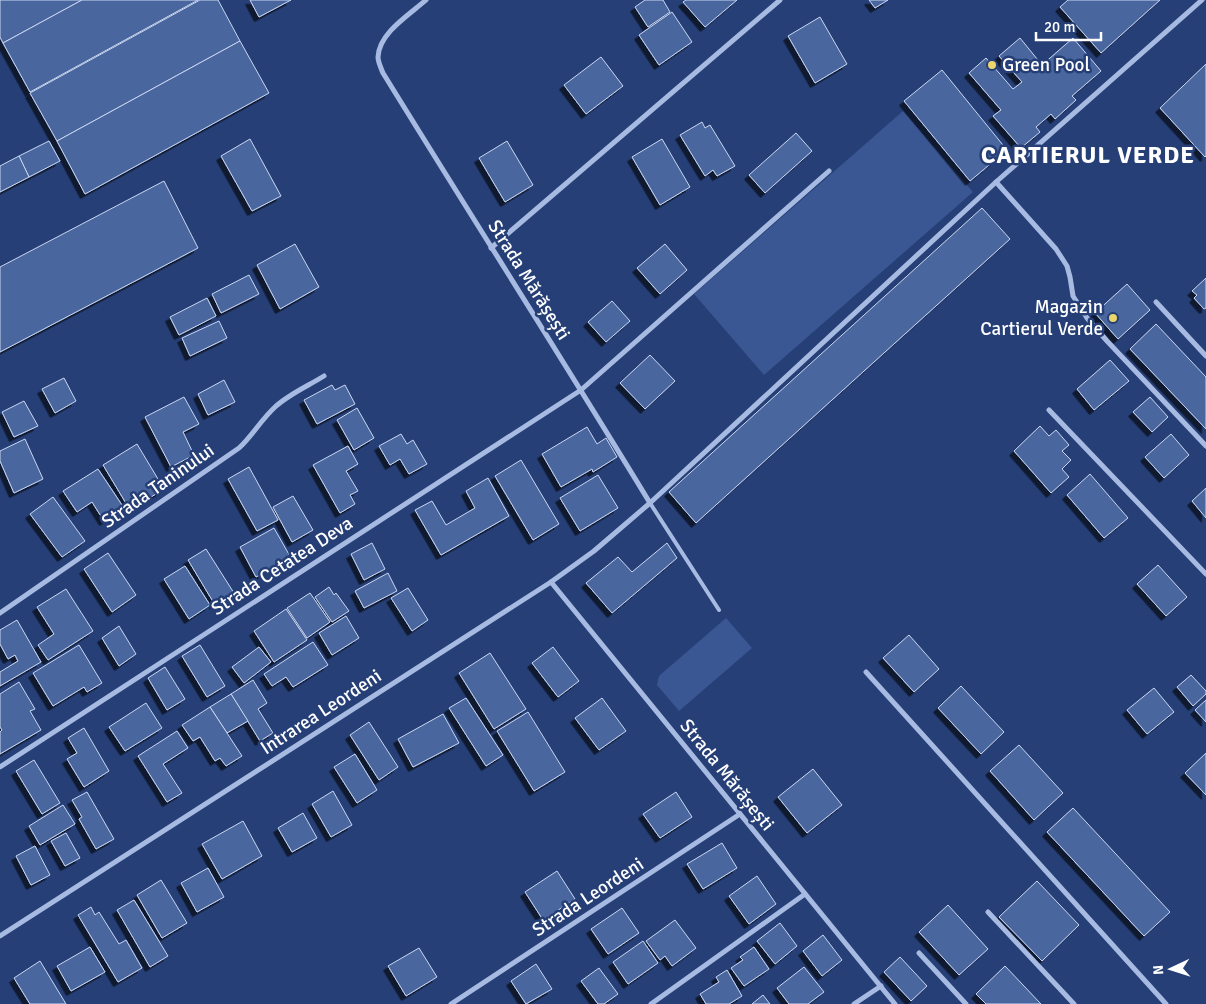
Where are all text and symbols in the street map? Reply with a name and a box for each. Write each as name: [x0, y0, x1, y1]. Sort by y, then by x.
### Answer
scale bar: [1036, 10, 1101, 42]
text: 20 m: [1044, 18, 1075, 36]
place label: Green Pool: [1002, 53, 1090, 77]
marker: Green Pool: [986, 59, 998, 71]
district label: CARTIERUL VERDE: [981, 140, 1195, 170]
street label: Strada Mărășești: [483, 216, 575, 344]
place label: Magazin Cartierul Verde: [980, 295, 1103, 341]
marker: Magazin Cartierul Verde: [1107, 312, 1119, 324]
street label: Strada Taninului: [97, 438, 219, 534]
street label: Strada Cetatea Deva: [207, 511, 357, 621]
street label: Intrarea Leordeni: [256, 664, 386, 760]
street label: Strada Mărășești: [675, 714, 779, 836]
street label: Strada Leordeni: [528, 852, 648, 942]
north arrow: [1146, 944, 1196, 994]
text: N: [1150, 964, 1167, 975]

